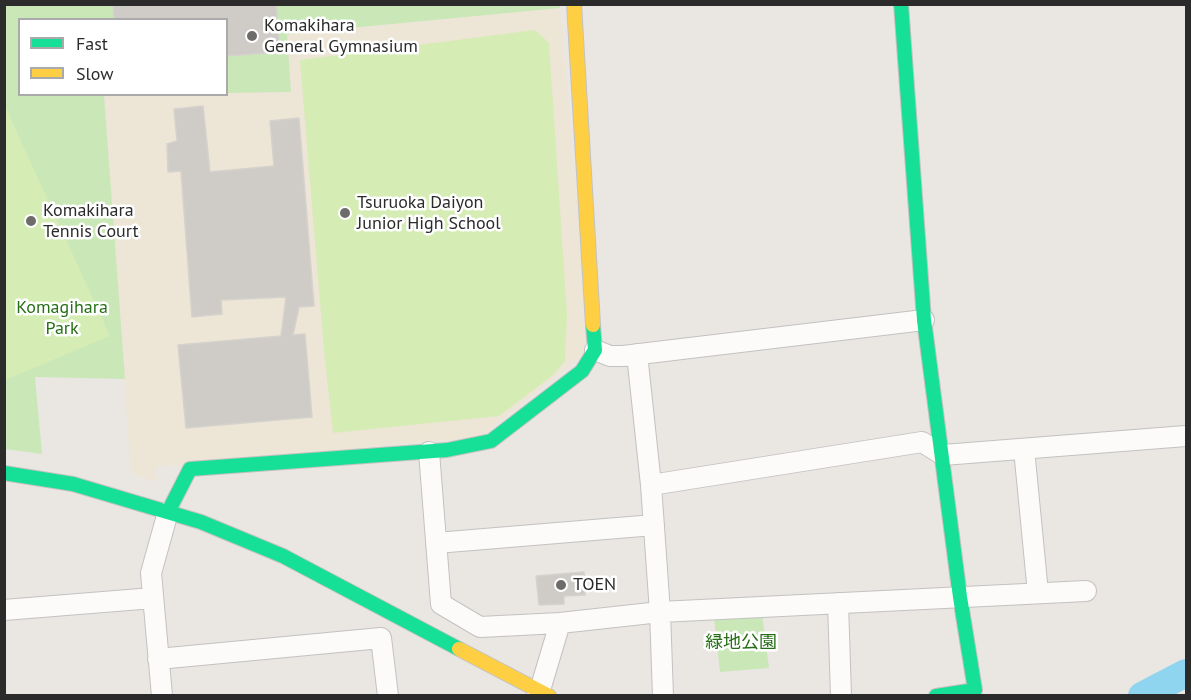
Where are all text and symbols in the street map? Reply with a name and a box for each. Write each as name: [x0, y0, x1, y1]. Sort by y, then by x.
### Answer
place label: Komakihara General Gymnasium: [264, 15, 418, 57]
legend: [18, 18, 228, 96]
marker: Komakihara General Gymnasium: [245, 29, 259, 43]
text: Fast: [76, 32, 108, 55]
text: Slow: [76, 62, 114, 85]
place label: Tsuruoka Daiyon Junior High School: [357, 192, 500, 234]
place label: Komakihara Tennis Court: [43, 200, 138, 242]
marker: Tsuruoka Daiyon Junior High School: [338, 206, 352, 220]
marker: Komakihara Tennis Court: [24, 214, 38, 228]
park label: Komagihara Park: [16, 297, 108, 340]
place label: TOEN: [573, 574, 616, 596]
marker: TOEN: [554, 578, 568, 592]
park label: 緑地公園: [705, 632, 777, 654]

